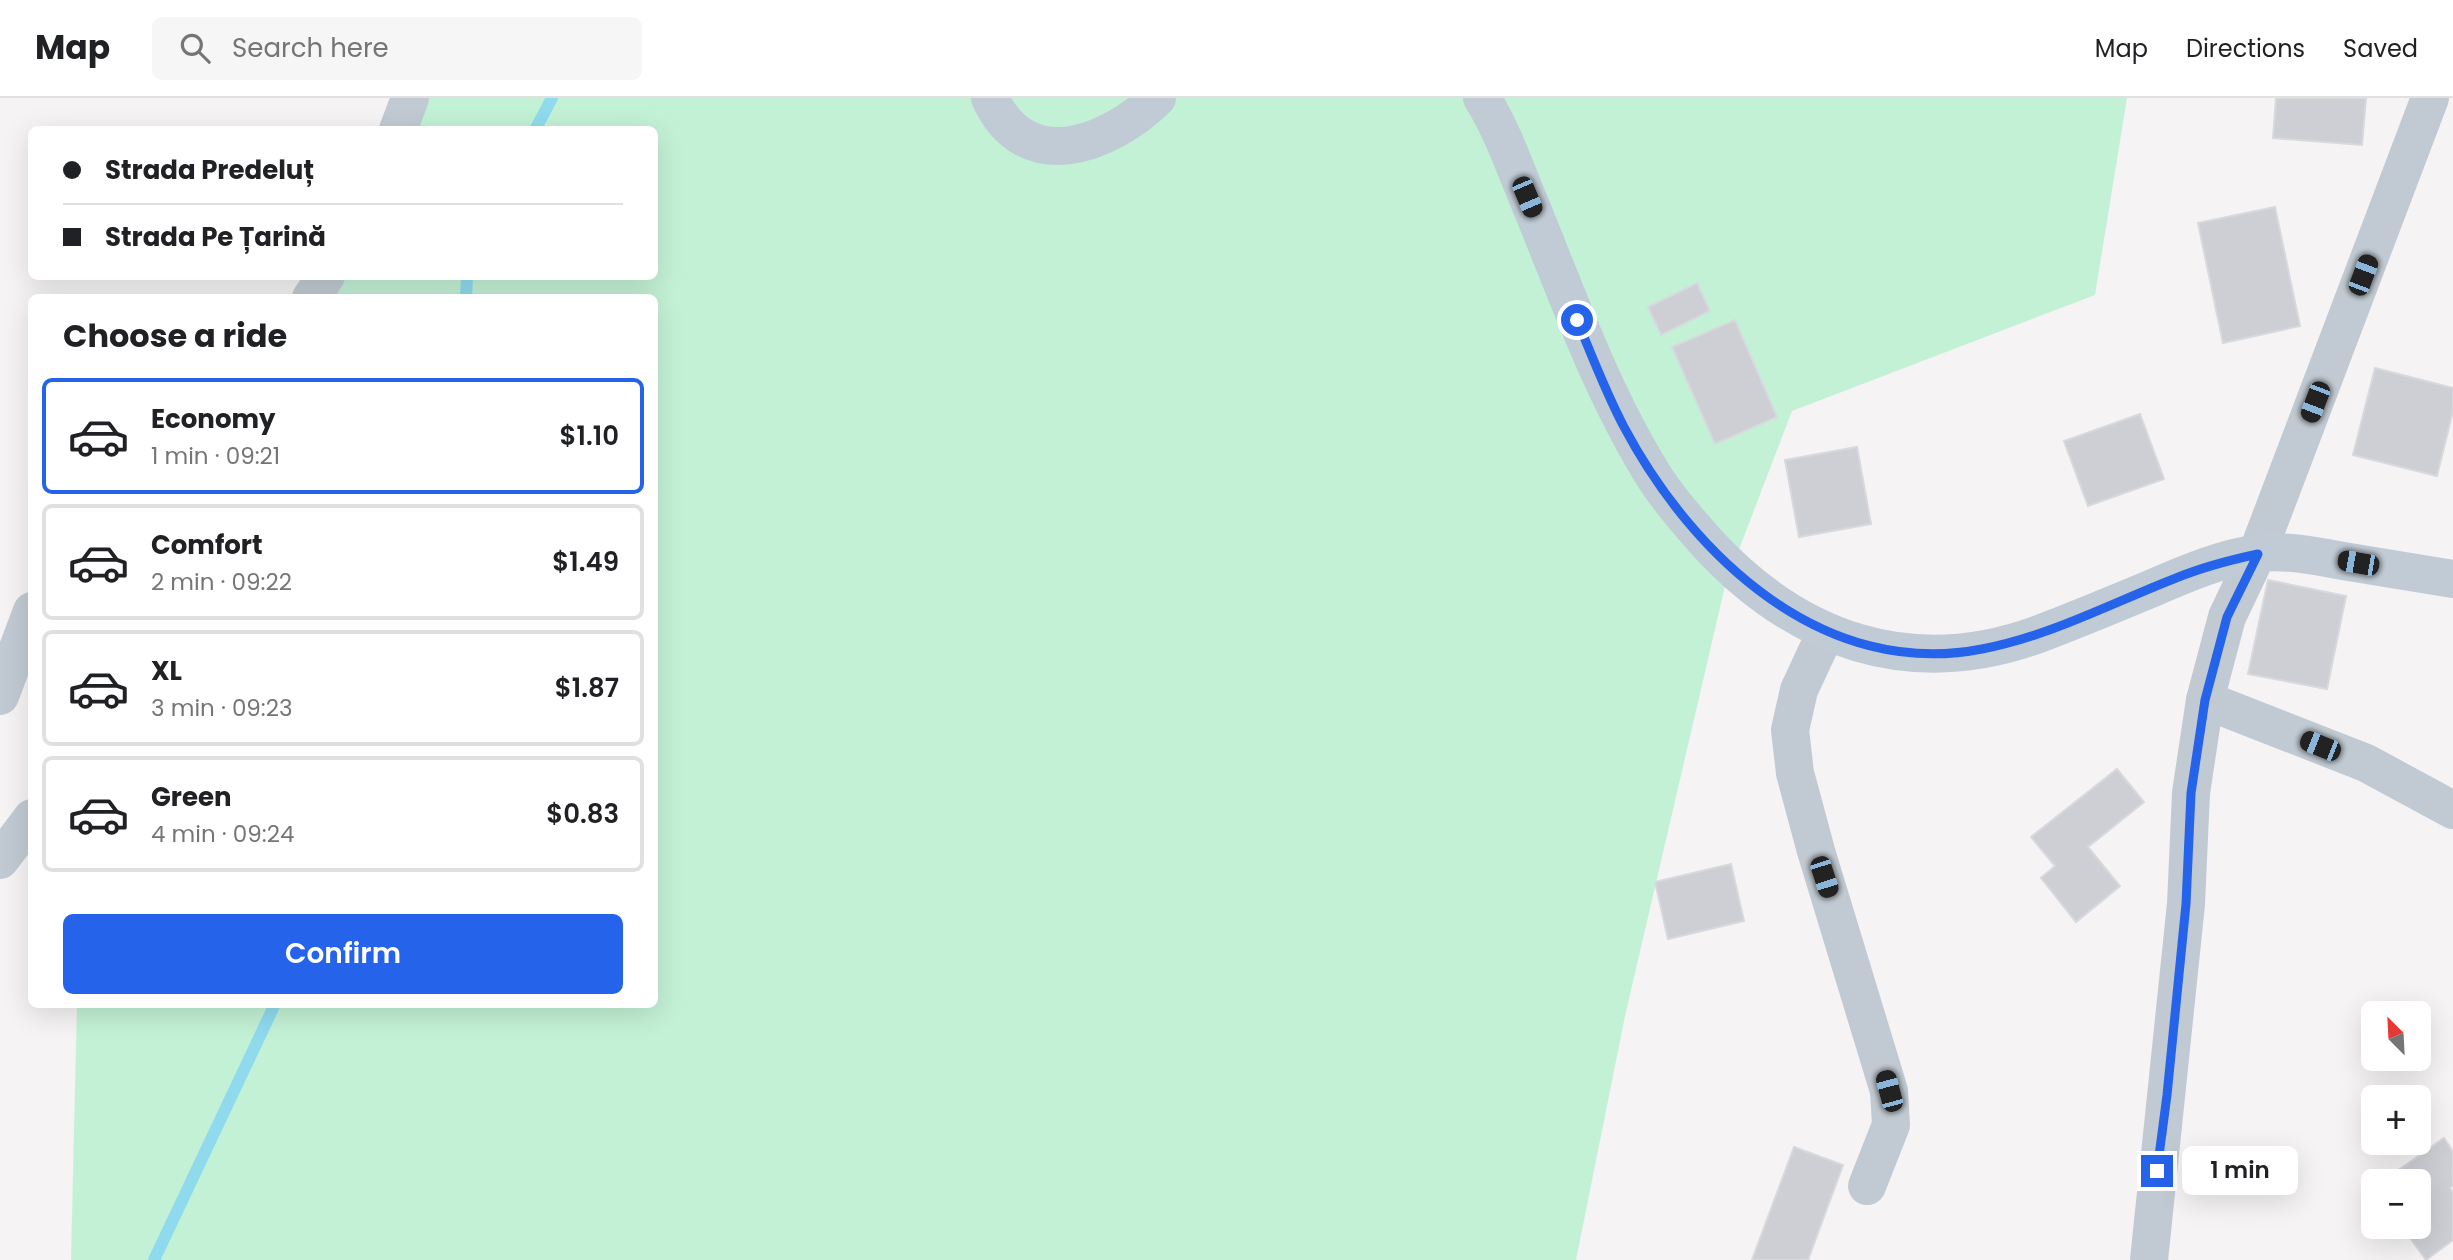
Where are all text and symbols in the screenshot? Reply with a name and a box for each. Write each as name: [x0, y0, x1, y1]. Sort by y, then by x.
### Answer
search box: [152, 17, 642, 80]
text: Map: [35, 24, 110, 71]
icon: search: [176, 29, 214, 67]
text: Search here: [232, 30, 389, 66]
text: Map: [2095, 32, 2148, 65]
text: Directions: [2186, 32, 2305, 65]
text: Saved: [2343, 32, 2418, 65]
text: Strada Predeluț: [105, 152, 314, 188]
car: [1510, 174, 1545, 220]
text: Strada Pe Țarină: [105, 219, 326, 255]
car: [2346, 252, 2381, 298]
route start: [1561, 304, 1593, 336]
text: Choose a ride: [63, 313, 287, 358]
car: [2298, 379, 2333, 425]
text: Economy: [151, 401, 275, 437]
icon: car: [67, 405, 130, 468]
text: $1.10: [560, 418, 619, 454]
text: 1 min · 09:21: [151, 440, 280, 472]
text: Comfort: [151, 527, 263, 563]
icon: car: [67, 531, 130, 594]
text: $1.49: [552, 544, 619, 580]
car: [2336, 549, 2381, 577]
text: 2 min · 09:22: [151, 566, 292, 598]
text: XL: [151, 653, 182, 689]
icon: car: [67, 657, 130, 720]
text: $1.87: [555, 670, 619, 706]
text: 3 min · 09:23: [151, 692, 293, 724]
car: [2297, 728, 2344, 764]
text: Green: [151, 779, 232, 815]
icon: car: [67, 783, 130, 846]
text: $0.83: [546, 796, 619, 832]
text: 4 min · 09:24: [151, 818, 294, 850]
car: [1808, 854, 1841, 900]
button: Confirm: [63, 914, 623, 994]
north arrow: [2361, 1001, 2431, 1071]
map controls: [2361, 1001, 2431, 1239]
car: [1874, 1068, 1905, 1114]
button: +: [2361, 1085, 2431, 1155]
callout: 1 min: [2182, 1146, 2297, 1196]
text: 1 min: [2210, 1154, 2270, 1186]
route end: [2141, 1155, 2173, 1187]
button: −: [2361, 1169, 2431, 1239]

